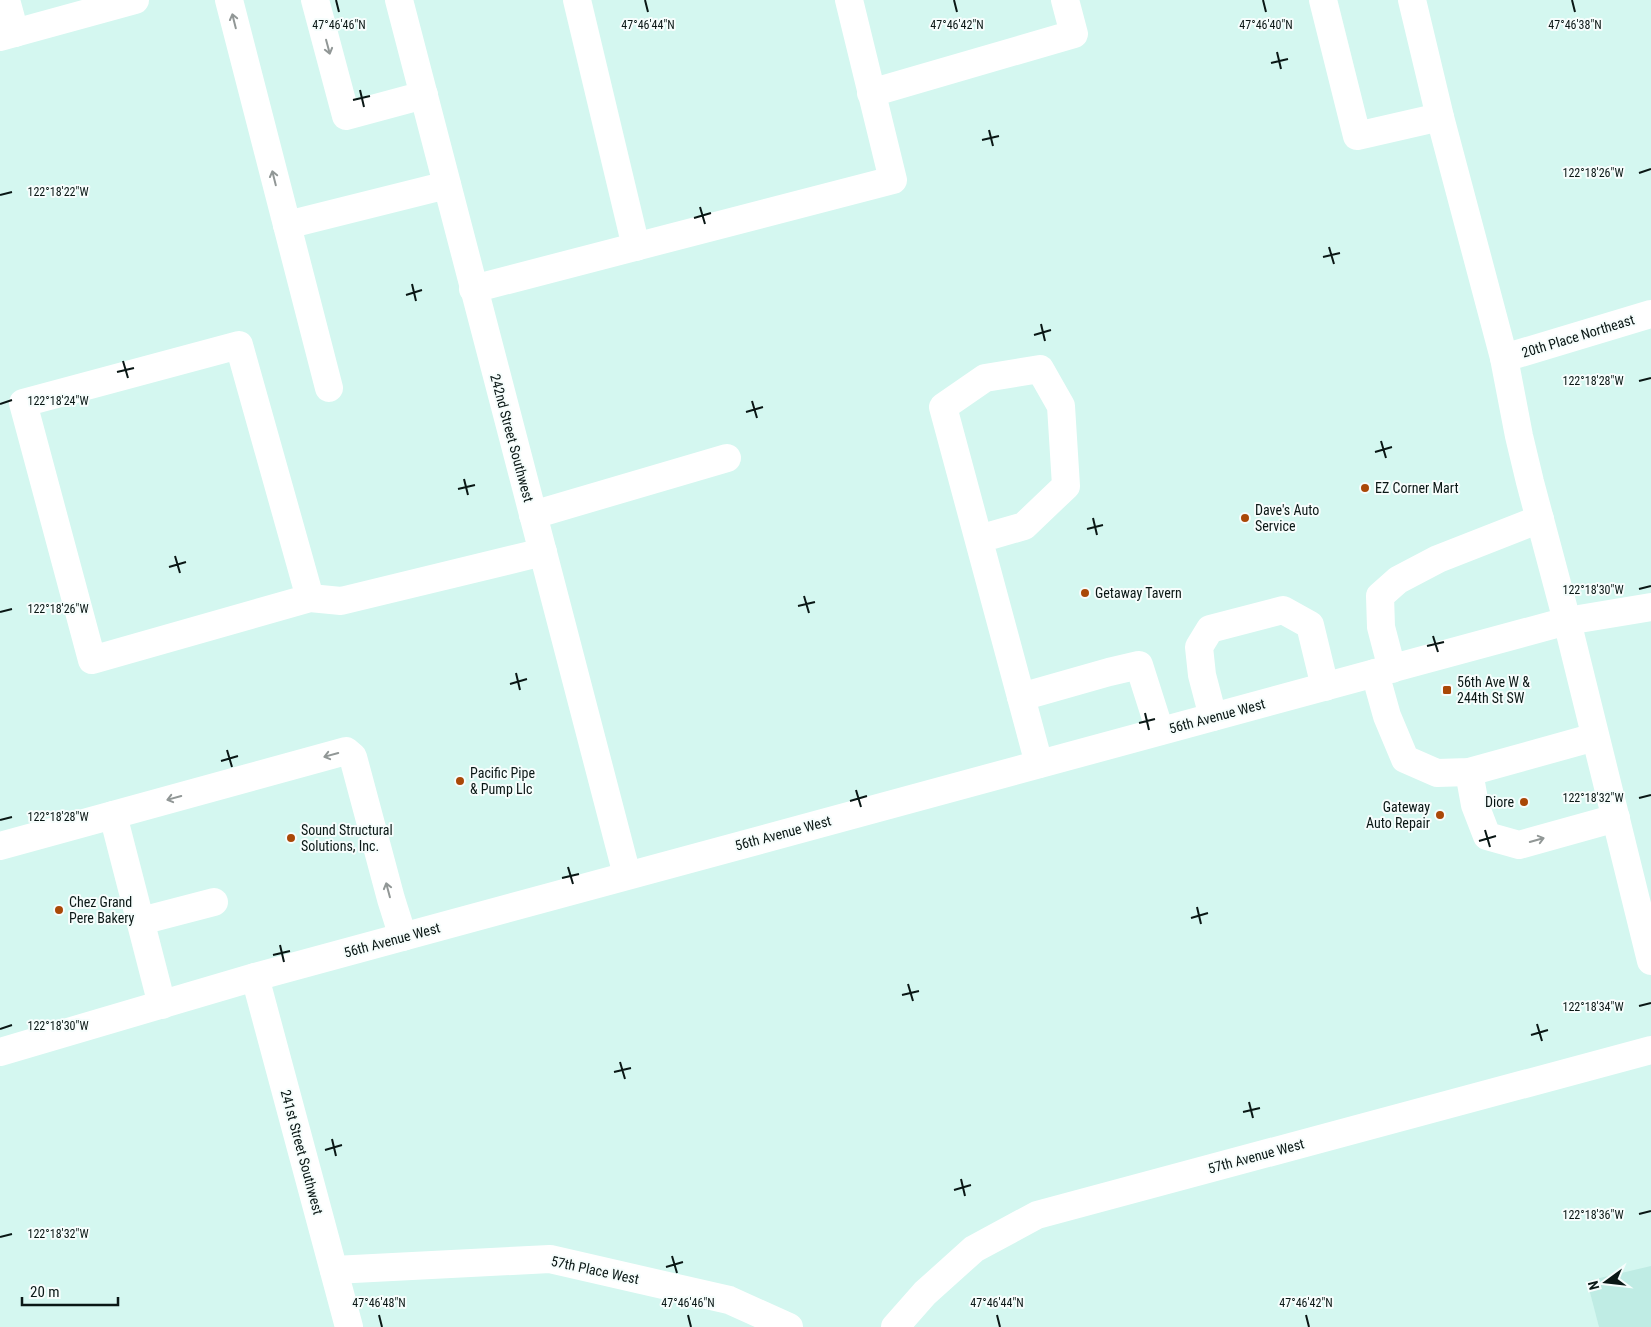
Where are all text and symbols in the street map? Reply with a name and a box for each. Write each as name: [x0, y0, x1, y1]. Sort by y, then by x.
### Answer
one-way arrow: [229, 13, 238, 29]
text: 47°46'46"N: [312, 18, 366, 32]
text: 47°46'44"N: [621, 18, 675, 32]
text: 47°46'42"N: [930, 18, 984, 32]
text: 47°46'40"N: [1239, 18, 1293, 32]
text: 47°46'38"N: [1548, 18, 1602, 32]
one-way arrow: [323, 39, 333, 55]
text: 122°18'26"W: [1562, 166, 1624, 180]
one-way arrow: [269, 171, 279, 187]
text: 122°18'22"W: [27, 185, 89, 199]
street label: 20th Place Northeast: [1520, 311, 1636, 361]
street label: 242nd Street Southwest: [487, 372, 537, 504]
text: 122°18'28"W: [1562, 374, 1624, 388]
text: 122°18'24"W: [27, 394, 89, 408]
place label: EZ Corner Mart: [1375, 480, 1459, 496]
marker: EZ Corner Mart: [1359, 482, 1371, 494]
place label: Dave's Auto Service: [1255, 502, 1319, 534]
marker: Dave's Auto Service: [1239, 512, 1251, 524]
text: 122°18'30"W: [1562, 583, 1624, 597]
place label: Getaway Tavern: [1095, 585, 1182, 601]
marker: Getaway Tavern: [1079, 587, 1091, 599]
text: 122°18'26"W: [27, 602, 89, 616]
place label: 56th Ave W & 244th St SW: [1457, 674, 1530, 706]
marker: 56th Ave W & 244th St SW: [1441, 684, 1453, 696]
street label: 56th Avenue West: [1167, 695, 1267, 737]
one-way arrow: [323, 751, 339, 760]
place label: Pacific Pipe & Pump Llc: [470, 765, 535, 797]
marker: Pacific Pipe & Pump Llc: [454, 775, 466, 787]
text: 122°18'32"W: [1562, 791, 1624, 805]
one-way arrow: [167, 794, 183, 803]
place label: Diore: [1485, 794, 1514, 810]
marker: Diore: [1518, 796, 1530, 808]
place label: Gateway Auto Repair: [1366, 799, 1430, 831]
marker: Gateway Auto Repair: [1434, 809, 1446, 821]
text: 122°18'28"W: [27, 810, 89, 824]
street label: 56th Avenue West: [733, 812, 833, 854]
place label: Sound Structural Solutions, Inc.: [301, 822, 393, 854]
marker: Sound Structural Solutions, Inc.: [285, 832, 297, 844]
one-way arrow: [1529, 835, 1545, 844]
one-way arrow: [383, 883, 393, 899]
place label: Chez Grand Pere Bakery: [69, 894, 135, 926]
marker: Chez Grand Pere Bakery: [53, 904, 65, 916]
street label: 56th Avenue West: [342, 919, 442, 961]
text: 122°18'34"W: [1562, 1000, 1624, 1014]
text: 122°18'30"W: [27, 1019, 89, 1033]
street label: 241st Street Southwest: [278, 1088, 326, 1216]
street label: 57th Avenue West: [1206, 1135, 1306, 1177]
text: 122°18'36"W: [1562, 1208, 1624, 1222]
text: 122°18'32"W: [27, 1227, 89, 1241]
street label: 57th Place West: [550, 1253, 640, 1287]
north arrow: [1581, 1257, 1631, 1307]
scale bar: [22, 1274, 119, 1306]
text: N: [1585, 1279, 1602, 1292]
text: 20 m: [30, 1283, 60, 1301]
text: 47°46'48"N: [352, 1296, 406, 1310]
text: 47°46'46"N: [661, 1296, 715, 1310]
text: 47°46'44"N: [970, 1296, 1024, 1310]
text: 47°46'42"N: [1279, 1296, 1333, 1310]

